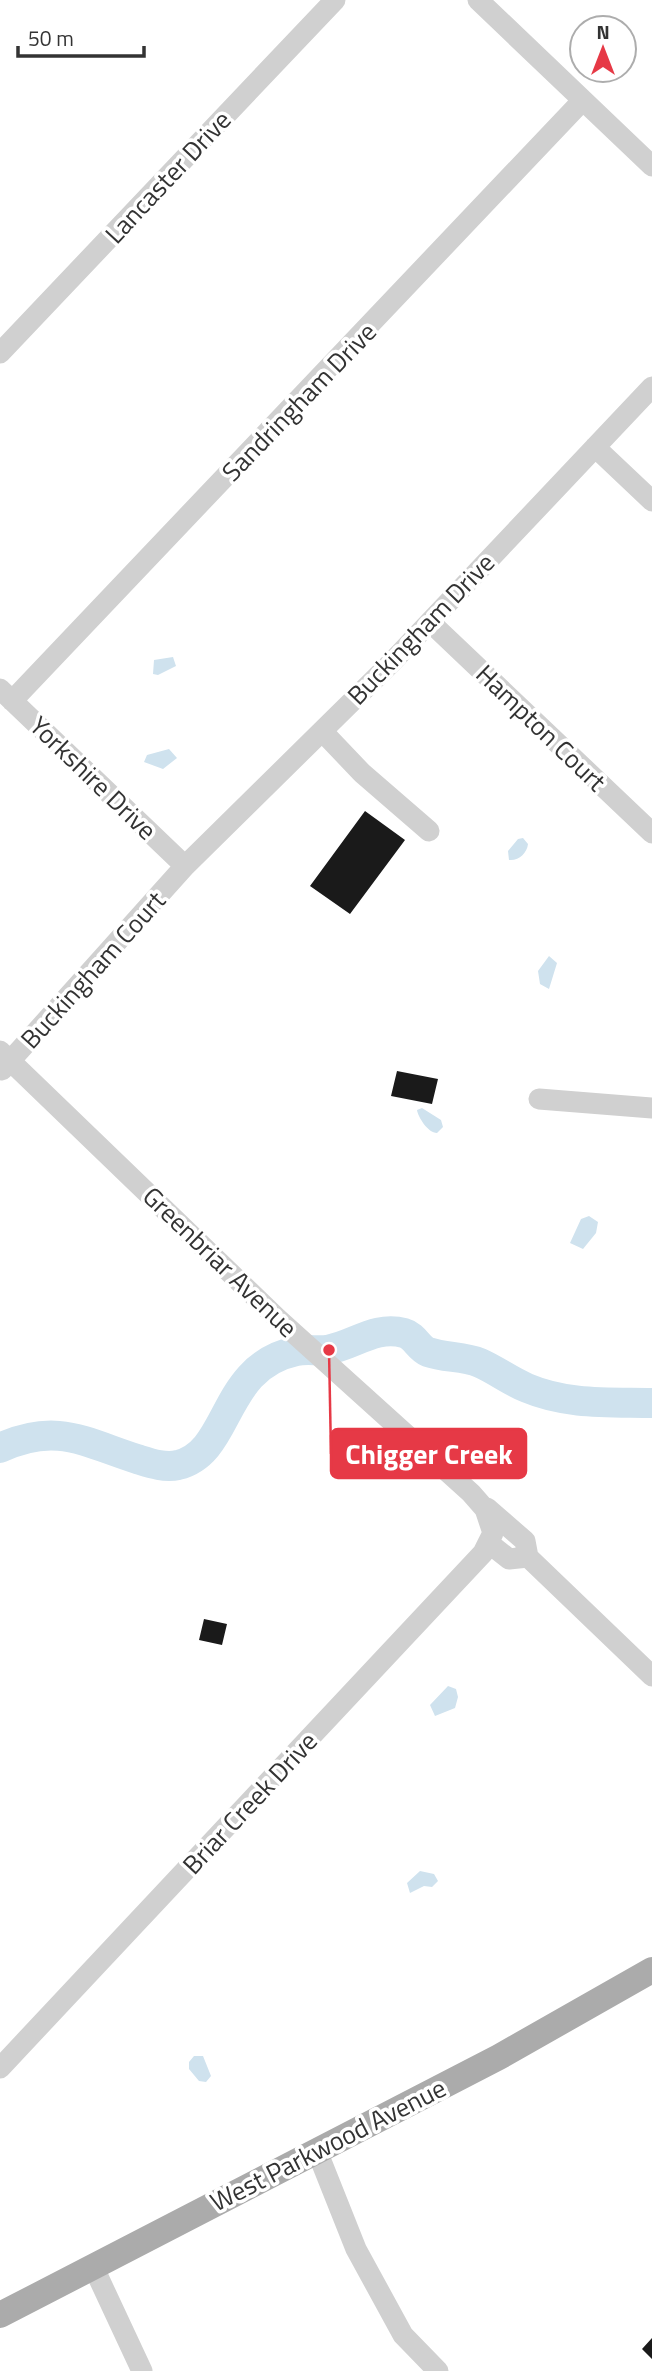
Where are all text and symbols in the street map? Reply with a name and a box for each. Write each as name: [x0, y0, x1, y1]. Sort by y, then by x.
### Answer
scale bar: [18, 14, 144, 58]
north arrow: [568, 14, 638, 84]
text: N: [596, 17, 610, 46]
text: 50 m: [28, 22, 74, 54]
street label: Lancaster Drive: [95, 101, 240, 252]
street label: Sandringham Drive: [212, 313, 385, 490]
street label: Buckingham Drive: [338, 544, 503, 713]
street label: Hampton Court: [467, 655, 615, 800]
street label: Yorkshire Drive: [21, 707, 166, 848]
street label: Buckingham Court: [11, 882, 174, 1057]
street label: Greenbriar Avenue: [134, 1177, 307, 1346]
callout: Chigger Creek: [331, 1429, 526, 1478]
text: Chigger Creek: [345, 1432, 513, 1475]
street label: Briar Creek Drive: [173, 1723, 326, 1883]
street label: West Parkwood Avenue: [203, 2068, 453, 2221]

